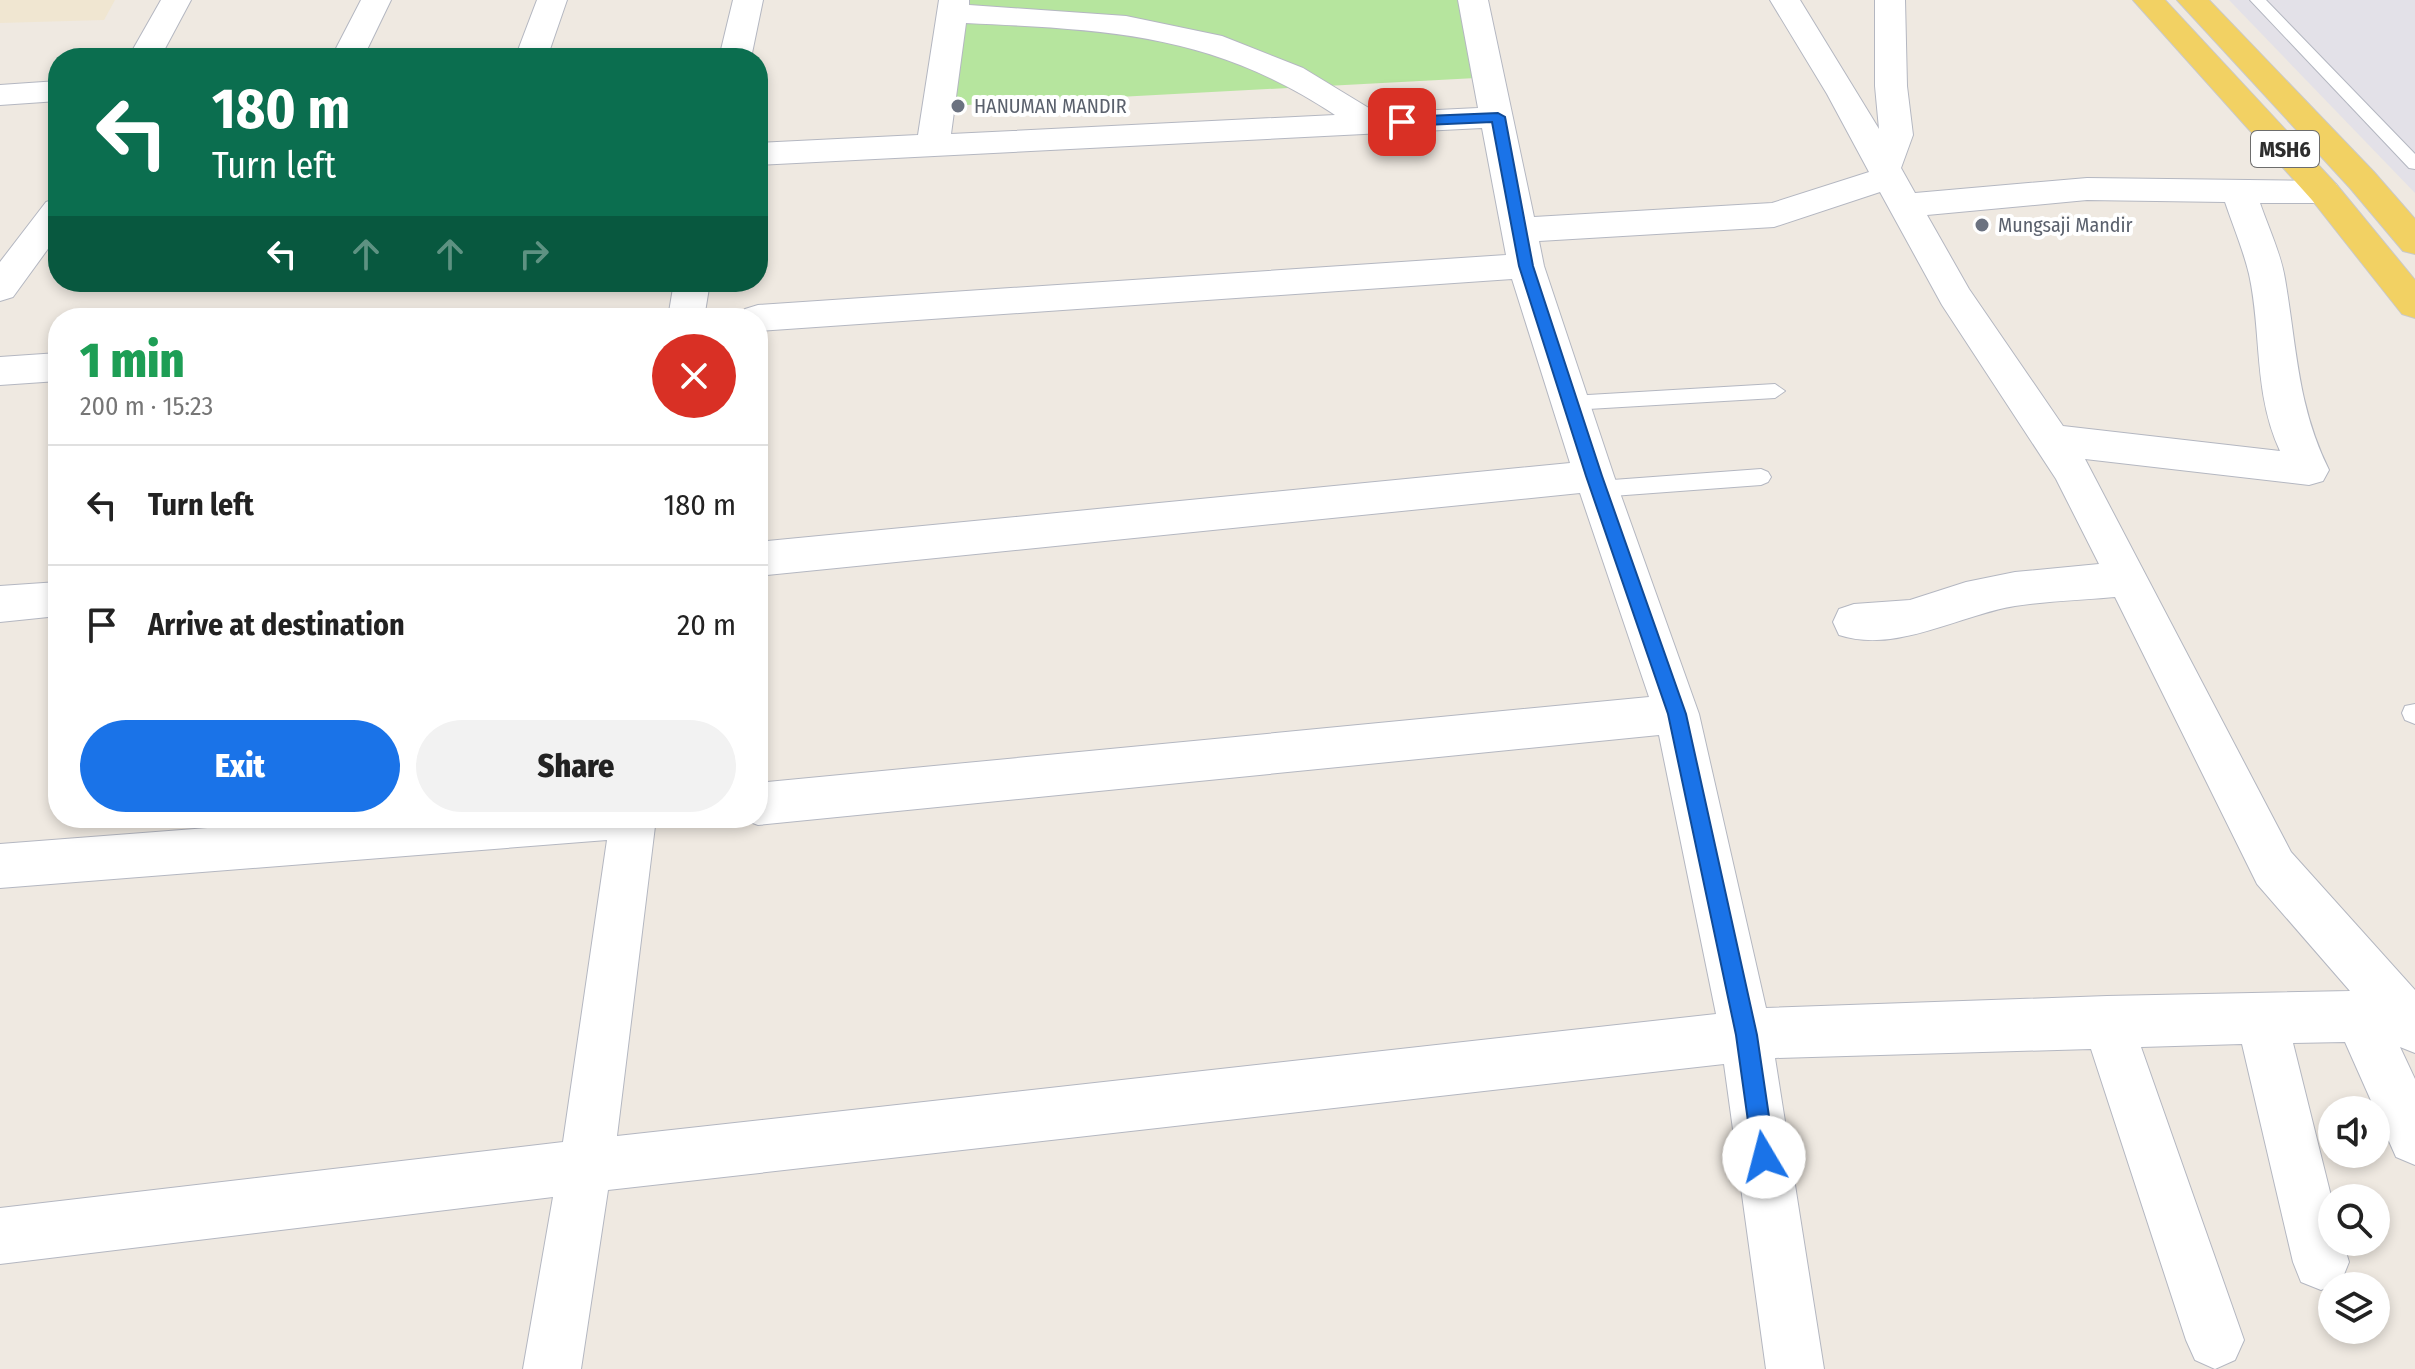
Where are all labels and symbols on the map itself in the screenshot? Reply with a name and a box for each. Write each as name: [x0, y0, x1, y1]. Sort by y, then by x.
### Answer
pin: [1368, 88, 1436, 156]
place label: HANUMAN MANDIR: [974, 94, 1127, 118]
marker: HANUMAN MANDIR: [949, 97, 967, 115]
road number: MSH6: [2251, 131, 2319, 167]
place label: Mungsaji Mandir: [1998, 213, 2133, 237]
marker: Mungsaji Mandir: [1973, 216, 1991, 234]
position arrow: [1722, 1115, 1806, 1199]

